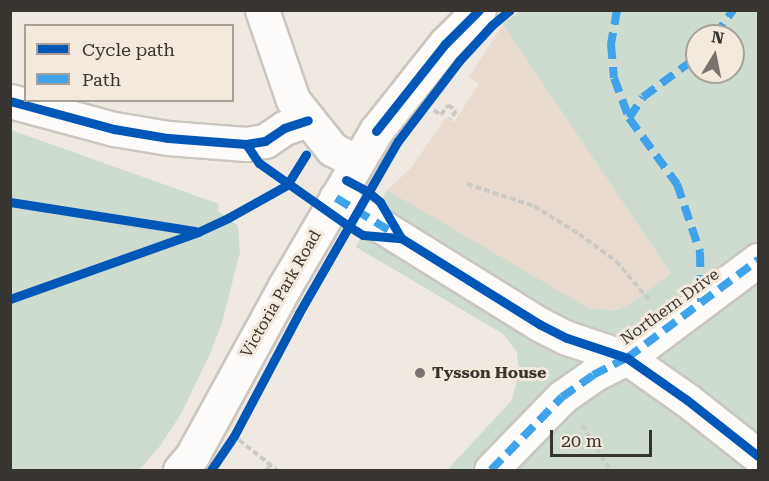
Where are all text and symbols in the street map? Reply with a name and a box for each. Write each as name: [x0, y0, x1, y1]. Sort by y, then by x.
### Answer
legend: [24, 24, 234, 102]
north arrow: [685, 24, 745, 84]
text: N: [710, 27, 726, 48]
text: Cycle path: [82, 39, 175, 60]
text: Path: [82, 69, 121, 90]
street label: Victoria Park Road: [237, 227, 325, 361]
street label: Northern Drive: [617, 265, 723, 349]
place label: Tysson House: [432, 363, 546, 383]
marker: Tysson House: [413, 366, 427, 380]
scale bar: [553, 418, 655, 456]
text: 20 m: [561, 430, 602, 451]

